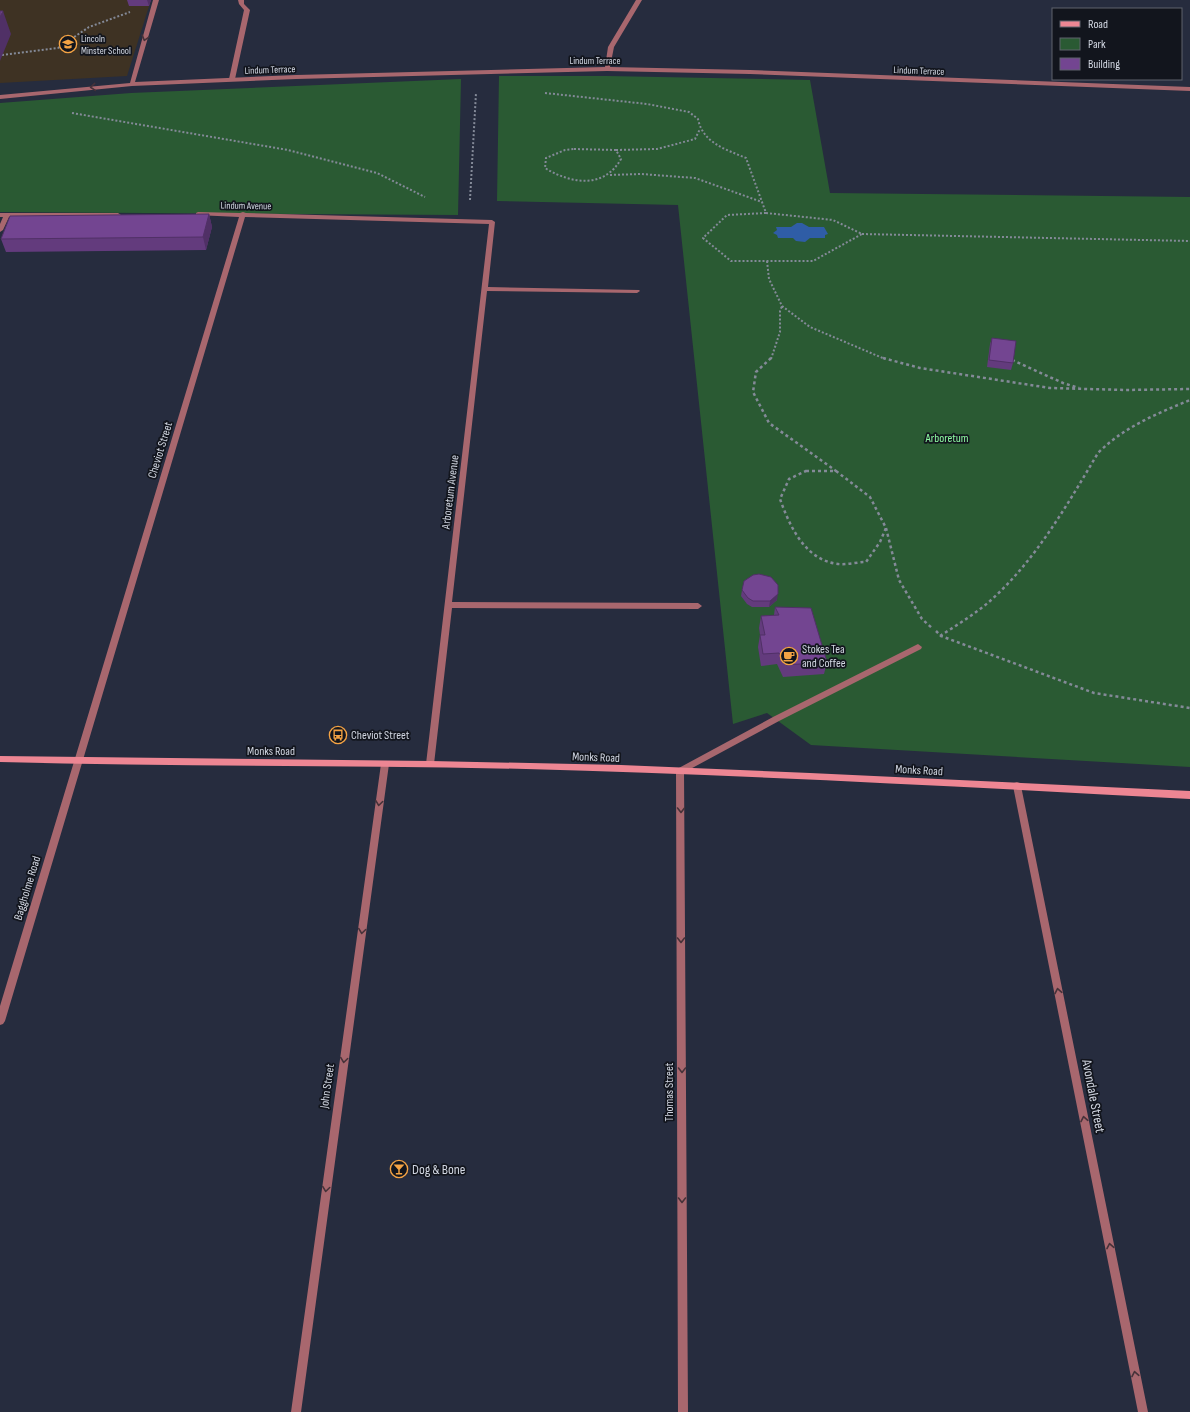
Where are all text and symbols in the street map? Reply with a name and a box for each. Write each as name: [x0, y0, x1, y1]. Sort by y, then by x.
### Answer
legend: [1052, 8, 1182, 80]
text: Road: [1088, 17, 1108, 32]
place label: Lincoln Minster School: [81, 33, 131, 57]
school or university icon: Lincoln Minster School: [58, 34, 78, 54]
one-way arrow: [141, 34, 150, 41]
text: Park: [1088, 37, 1106, 52]
street label: Lindum Terrace: [569, 55, 621, 67]
text: Building: [1088, 57, 1120, 72]
street label: Lindum Terrace: [244, 63, 296, 77]
street label: Lindum Terrace: [893, 64, 945, 78]
one-way arrow: [90, 83, 96, 92]
street label: Lindum Avenue: [221, 200, 271, 212]
street label: Cheviot Street: [145, 420, 176, 480]
park label: Arboretum: [924, 431, 969, 446]
street label: Arboretum Avenue: [438, 454, 462, 531]
place label: Stokes Tea and Coffee: [802, 642, 846, 671]
cafe icon: Stokes Tea and Coffee: [779, 646, 799, 666]
bus stop icon: Cheviot Street: [328, 725, 348, 745]
place label: Cheviot Street: [351, 728, 410, 743]
street label: Monks Road: [247, 744, 295, 759]
street label: Monks Road: [572, 749, 620, 766]
street label: Monks Road: [895, 762, 943, 779]
one-way arrow: [375, 799, 384, 806]
one-way arrow: [677, 807, 685, 813]
street label: Baggholme Road: [11, 854, 44, 922]
one-way arrow: [358, 928, 367, 934]
one-way arrow: [677, 937, 685, 943]
one-way arrow: [1055, 988, 1063, 995]
one-way arrow: [340, 1057, 349, 1063]
street label: Avondale Street: [1078, 1057, 1109, 1134]
street label: John Street: [317, 1062, 338, 1110]
street label: Thomas Street: [662, 1062, 677, 1121]
one-way arrow: [678, 1067, 686, 1073]
one-way arrow: [1080, 1116, 1089, 1122]
bar icon: Dog & Bone: [389, 1159, 409, 1179]
place label: Dog & Bone: [412, 1161, 465, 1178]
one-way arrow: [322, 1186, 331, 1192]
one-way arrow: [678, 1197, 686, 1203]
one-way arrow: [1106, 1243, 1114, 1249]
one-way arrow: [1132, 1371, 1140, 1377]

